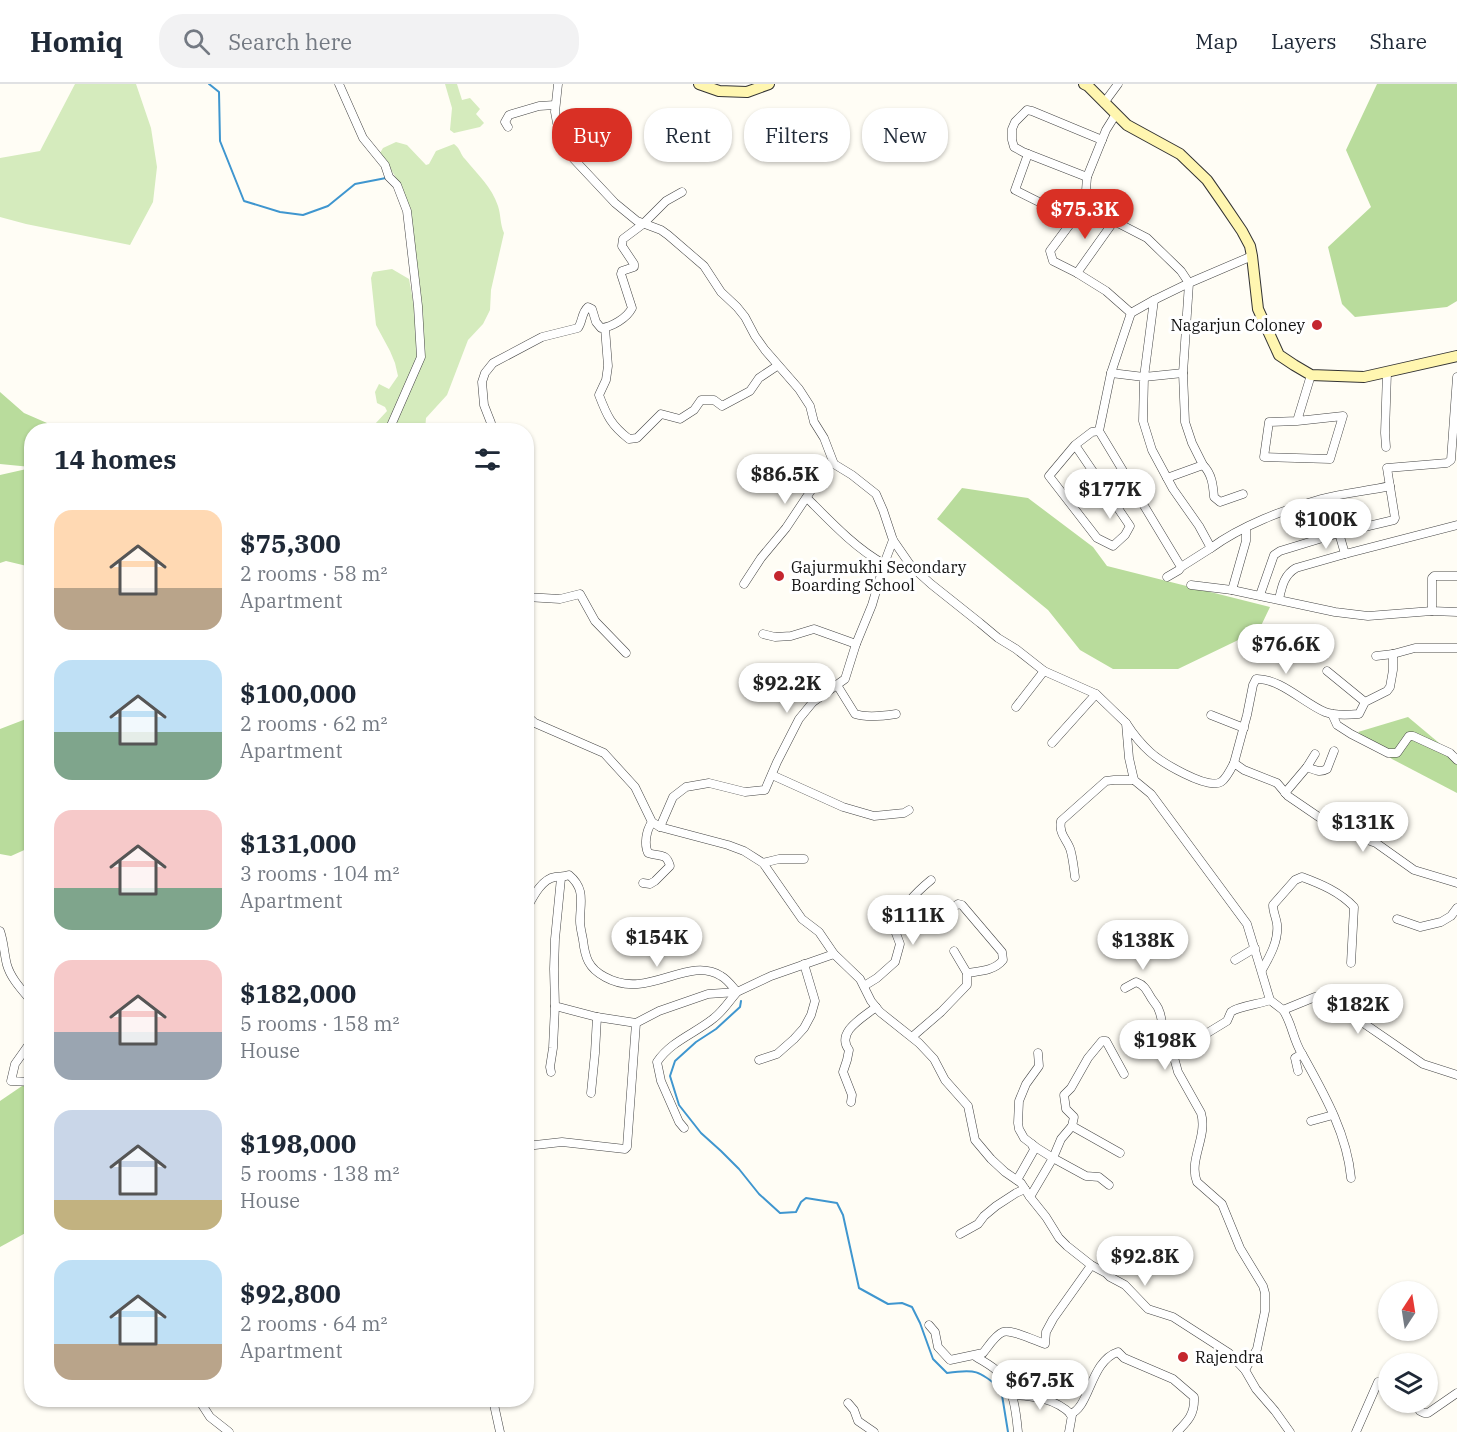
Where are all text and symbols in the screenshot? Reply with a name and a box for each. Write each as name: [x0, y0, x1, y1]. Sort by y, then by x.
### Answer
search box: [159, 14, 579, 68]
text: Homiq: [30, 23, 123, 60]
icon: search: [180, 25, 213, 58]
text: Search here: [228, 27, 352, 56]
text: Map: [1195, 27, 1238, 55]
text: Layers: [1271, 27, 1337, 55]
text: Share: [1370, 27, 1427, 55]
chip: Buy: [552, 108, 632, 162]
chip: Rent: [644, 108, 732, 162]
chip: Filters: [744, 108, 850, 162]
chip: New: [862, 108, 948, 162]
pin: $75.3K: [1036, 189, 1134, 240]
text: $75.3K: [1051, 195, 1119, 222]
place label: Nagarjun Coloney: [1170, 315, 1305, 335]
marker: Nagarjun Coloney: [1310, 318, 1324, 332]
text: 14 homes: [54, 442, 176, 476]
icon: filters: [471, 443, 504, 476]
pin: $86.5K: [736, 454, 834, 505]
text: $86.5K: [751, 460, 819, 487]
pin: $177K: [1068, 469, 1152, 520]
text: $177K: [1078, 475, 1142, 502]
pin: $100K: [1284, 499, 1368, 550]
text: $100K: [1294, 505, 1358, 532]
text: $75,300: [240, 526, 341, 560]
icon: home: [102, 534, 174, 606]
place label: Gajurmukhi Secondary Boarding School: [791, 557, 967, 595]
text: 2 rooms · 58 m²: [240, 560, 387, 587]
marker: Gajurmukhi Secondary Boarding School: [772, 569, 786, 583]
text: Apartment: [240, 587, 343, 614]
pin: $76.6K: [1237, 624, 1335, 675]
text: $76.6K: [1252, 630, 1320, 657]
pin: $92.2K: [738, 663, 836, 714]
text: $92.2K: [753, 669, 821, 696]
text: $100,000: [240, 676, 356, 710]
icon: home: [102, 684, 174, 756]
text: 2 rooms · 62 m²: [240, 710, 387, 737]
text: Apartment: [240, 737, 343, 764]
pin: $131K: [1321, 802, 1405, 853]
text: $131K: [1331, 808, 1395, 835]
text: $131,000: [240, 826, 356, 860]
icon: home: [102, 834, 174, 906]
text: 3 rooms · 104 m²: [240, 860, 399, 887]
text: Apartment: [240, 887, 343, 914]
pin: $111K: [871, 895, 955, 946]
text: $111K: [881, 901, 945, 928]
pin: $154K: [615, 917, 699, 968]
pin: $138K: [1101, 920, 1185, 971]
text: $154K: [625, 923, 689, 950]
text: $138K: [1111, 926, 1175, 953]
text: $182,000: [240, 976, 356, 1010]
icon: home: [102, 984, 174, 1056]
pin: $182K: [1316, 984, 1400, 1035]
text: $182K: [1326, 990, 1390, 1017]
text: 5 rooms · 158 m²: [240, 1010, 399, 1037]
pin: $198K: [1123, 1020, 1207, 1071]
text: $198K: [1133, 1026, 1197, 1053]
text: House: [240, 1037, 300, 1064]
text: $198,000: [240, 1126, 356, 1160]
icon: home: [102, 1134, 174, 1206]
text: 5 rooms · 138 m²: [240, 1160, 399, 1187]
text: House: [240, 1187, 300, 1214]
pin: $92.8K: [1096, 1236, 1194, 1287]
text: $92.8K: [1111, 1242, 1179, 1269]
text: $92,800: [240, 1276, 341, 1310]
north arrow: [1378, 1281, 1438, 1341]
map controls: [1378, 1281, 1438, 1413]
icon: home: [102, 1284, 174, 1356]
text: 2 rooms · 64 m²: [240, 1310, 387, 1337]
text: Apartment: [240, 1337, 343, 1364]
place label: Rajendra: [1195, 1347, 1264, 1367]
marker: Rajendra: [1176, 1350, 1190, 1364]
button: layers: [1378, 1353, 1438, 1413]
pin: $67.5K: [991, 1360, 1089, 1411]
text: $67.5K: [1006, 1366, 1074, 1393]

